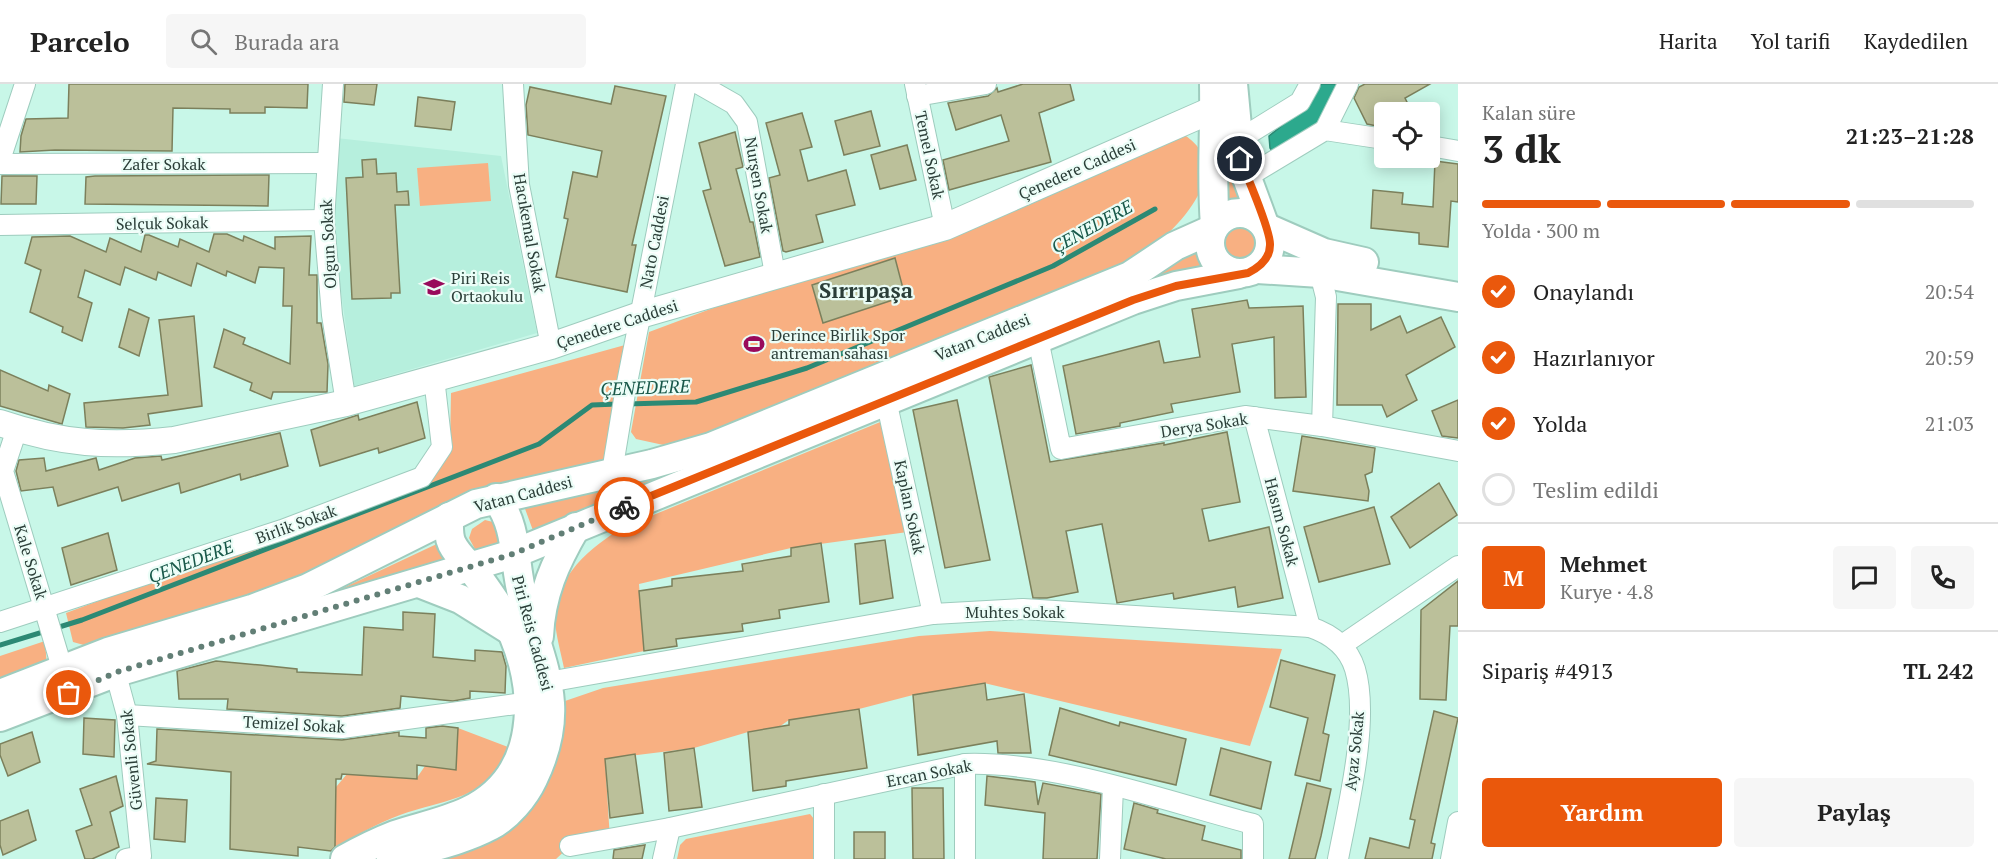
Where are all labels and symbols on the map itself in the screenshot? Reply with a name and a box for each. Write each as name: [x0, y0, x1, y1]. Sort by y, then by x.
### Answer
street label: Temel Sokak: [910, 109, 950, 202]
street label: Çenedere Caddesi: [1015, 133, 1139, 205]
pin: [1214, 133, 1265, 184]
street label: Nurşen Sokak: [740, 135, 778, 236]
street label: Zafer Sokak: [122, 153, 206, 175]
street label: Hacıkemal Sokak: [509, 172, 551, 295]
street label: Nato Caddesi: [634, 193, 674, 290]
water label: ÇENEDERE: [1047, 194, 1137, 258]
street label: Olgun Sokak: [315, 198, 341, 289]
street label: Selçuk Sokak: [116, 211, 209, 235]
place label: Piri Reis Ortaokulu: [451, 267, 523, 307]
school or university icon: Piri Reis Ortaokulu: [422, 275, 446, 299]
district label: Sırrıpaşa: [819, 275, 913, 304]
street label: Çenedere Caddesi: [553, 294, 681, 354]
street label: Vatan Caddesi: [931, 308, 1033, 366]
place label: Derince Birlik Spor antreman sahası: [771, 324, 906, 364]
sports icon: Derince Birlik Spor antreman sahası: [742, 332, 766, 356]
water label: ÇENEDERE: [600, 373, 691, 401]
street label: Derya Sokak: [1159, 407, 1250, 443]
street label: Kaplan Sokak: [889, 458, 931, 557]
street label: Vatan Caddesi: [471, 470, 575, 518]
street label: Hasım Sokak: [1260, 475, 1305, 570]
courier: [594, 477, 654, 537]
street label: Birlik Sokak: [252, 499, 340, 549]
street label: Kale Sokak: [9, 522, 53, 603]
water label: ÇENEDERE: [145, 534, 237, 588]
street label: Piri Reis Caddesi: [507, 573, 559, 693]
street label: Muhtes Sokak: [965, 601, 1065, 623]
pin: [43, 667, 94, 718]
street label: Güvenli Sokak: [115, 708, 147, 811]
street label: Temizel Sokak: [243, 710, 346, 738]
street label: Ayaz Sokak: [1339, 710, 1369, 792]
street label: Ercan Sokak: [884, 754, 974, 792]

